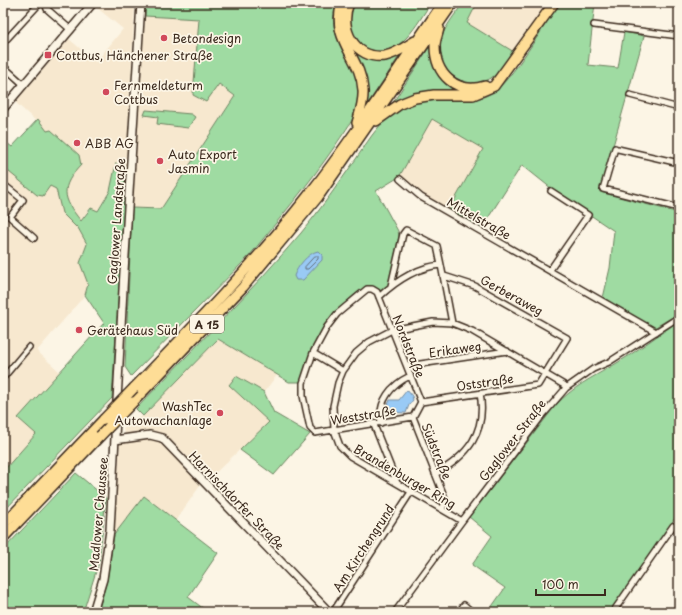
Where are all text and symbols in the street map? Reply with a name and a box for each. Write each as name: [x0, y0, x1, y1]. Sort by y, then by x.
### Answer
place label: Betondesign: [172, 29, 241, 47]
marker: Betondesign: [159, 33, 169, 43]
place label: Cottbus, Hänchener Straße: [56, 46, 212, 64]
marker: Cottbus, Hänchener Straße: [43, 50, 53, 60]
place label: Fernmeldeturm Cottbus: [114, 76, 203, 108]
marker: Fernmeldeturm Cottbus: [101, 87, 111, 97]
place label: ABB AG: [85, 134, 134, 152]
marker: ABB AG: [72, 138, 82, 148]
place label: Auto Export Jasmin: [168, 145, 237, 177]
marker: Auto Export Jasmin: [155, 156, 165, 166]
street label: Gaglower Landstraße: [103, 157, 129, 285]
street label: Mittelstraße: [444, 192, 514, 244]
street label: Gerberaweg: [477, 270, 547, 320]
street label: Nordstraße: [388, 312, 430, 380]
road number: A 15: [190, 315, 224, 333]
place label: Gerätehaus Süd: [87, 321, 178, 339]
marker: Gerätehaus Süd: [74, 325, 84, 335]
street label: Erikaweg: [428, 336, 482, 362]
street label: Oststraße: [455, 369, 515, 395]
street label: Gaglower Straße: [474, 395, 550, 485]
place label: WashTec Autowachanlage: [115, 397, 212, 429]
street label: Weststraße: [329, 401, 397, 429]
marker: WashTec Autowachanlage: [215, 408, 225, 418]
street label: Südstraße: [417, 420, 457, 482]
street label: Brandenburger Ring: [351, 439, 459, 513]
street label: Harnischdorfer Straße: [185, 447, 289, 553]
street label: Madlower Chaussee: [84, 456, 112, 572]
street label: Am Kirchengrund: [328, 501, 398, 595]
scale bar: [536, 571, 605, 597]
text: 100 m: [542, 575, 579, 593]

